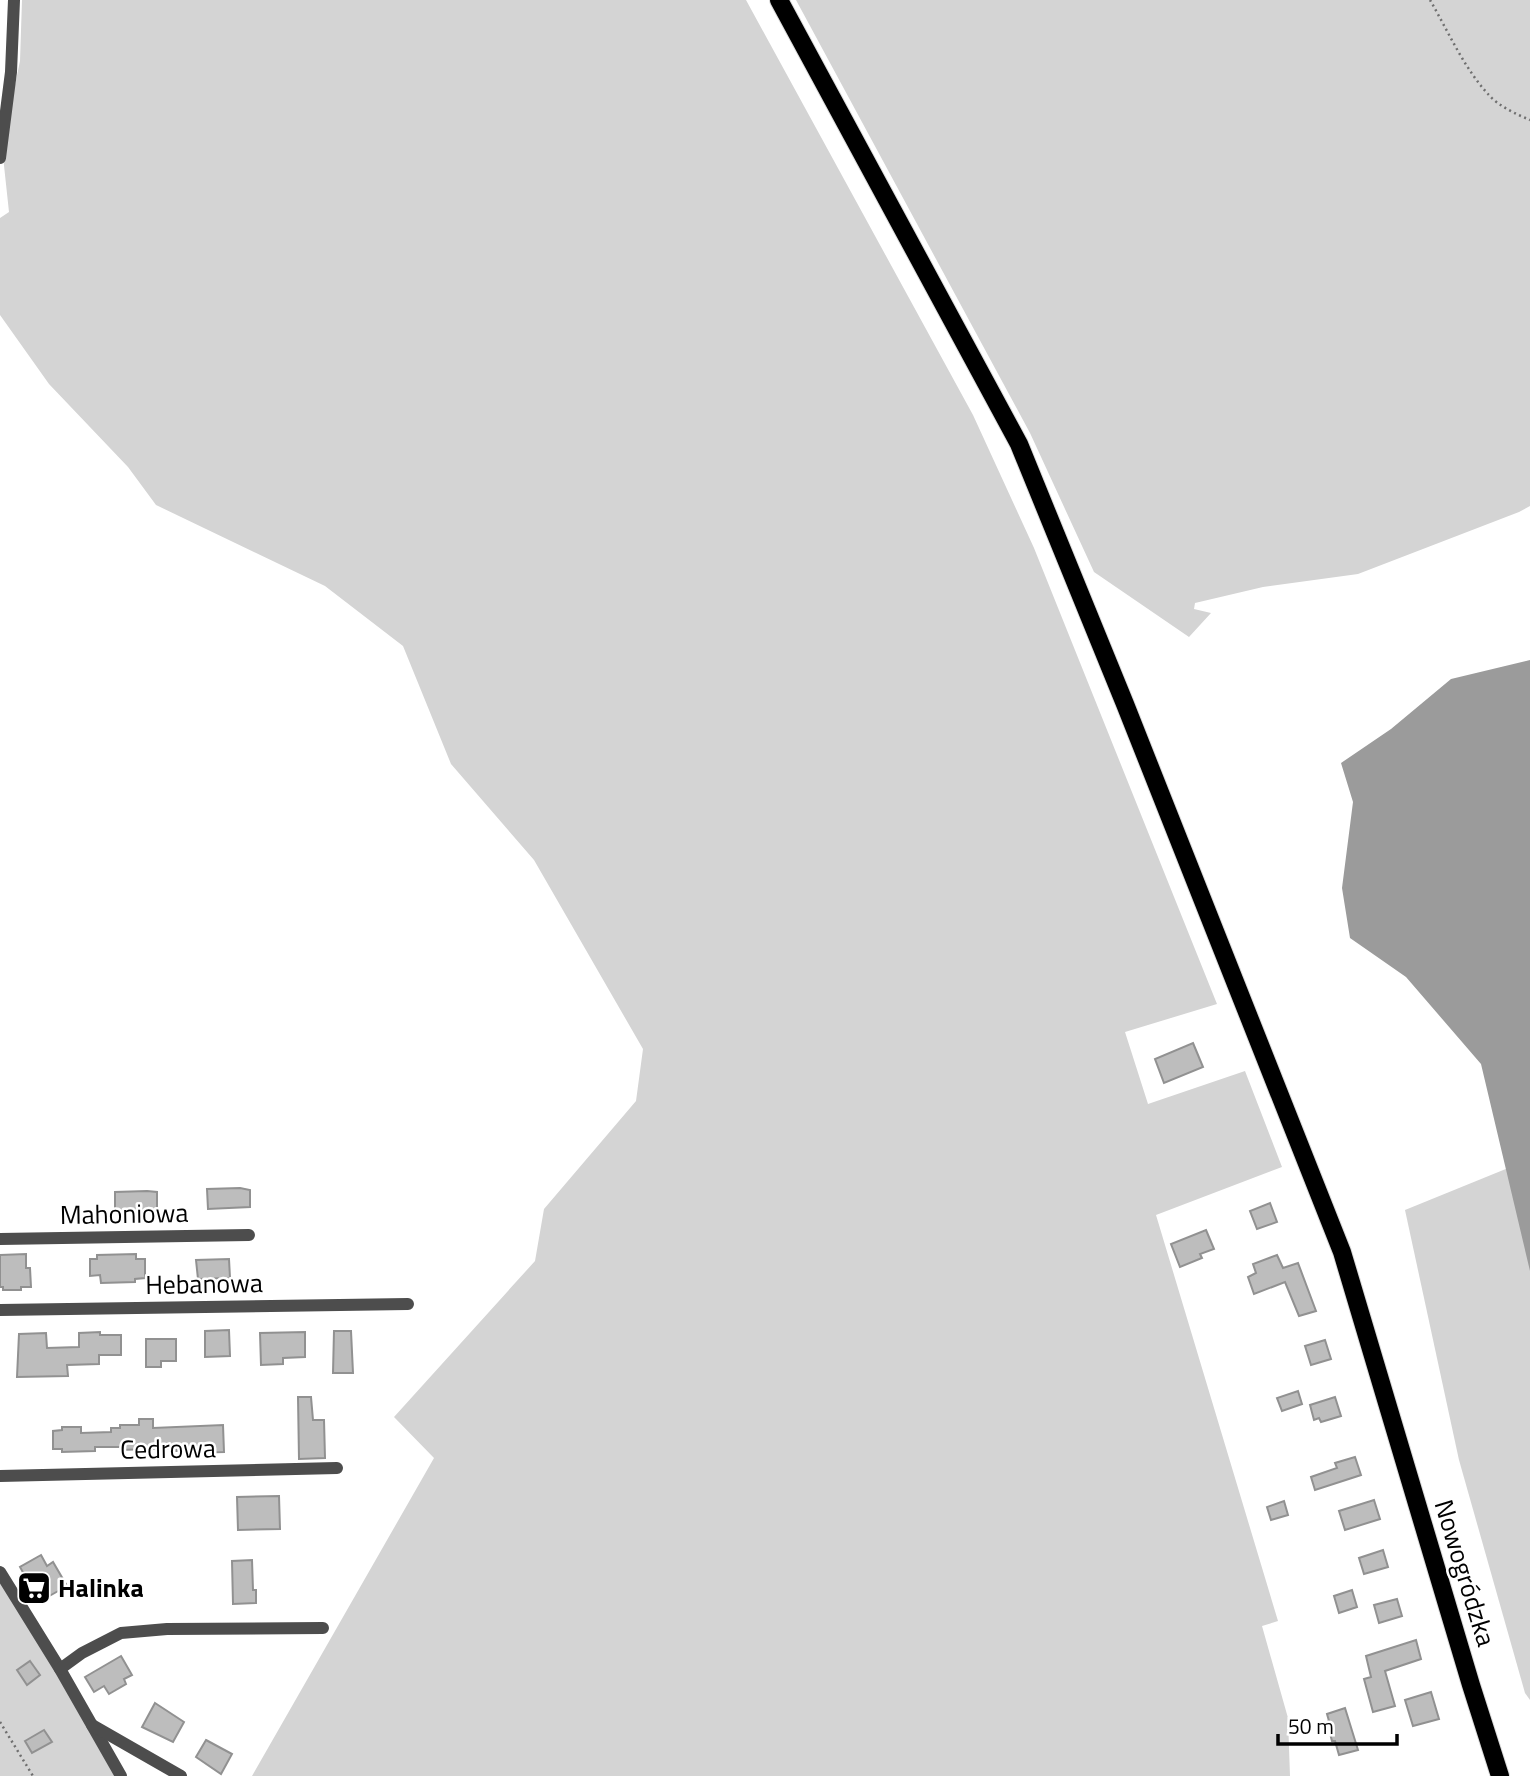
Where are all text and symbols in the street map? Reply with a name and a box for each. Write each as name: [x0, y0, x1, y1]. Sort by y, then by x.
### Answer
street label: Mahoniowa: [59, 1193, 189, 1234]
street label: Hebanowa: [145, 1263, 263, 1304]
street label: Cedrowa: [120, 1428, 216, 1469]
street label: Nowogródzka: [1425, 1495, 1506, 1651]
place label: Halinka: [58, 1568, 144, 1607]
supermarket icon: Halinka: [15, 1569, 53, 1607]
scale bar: [1278, 1702, 1397, 1746]
text: 50 m: [1288, 1710, 1334, 1742]

